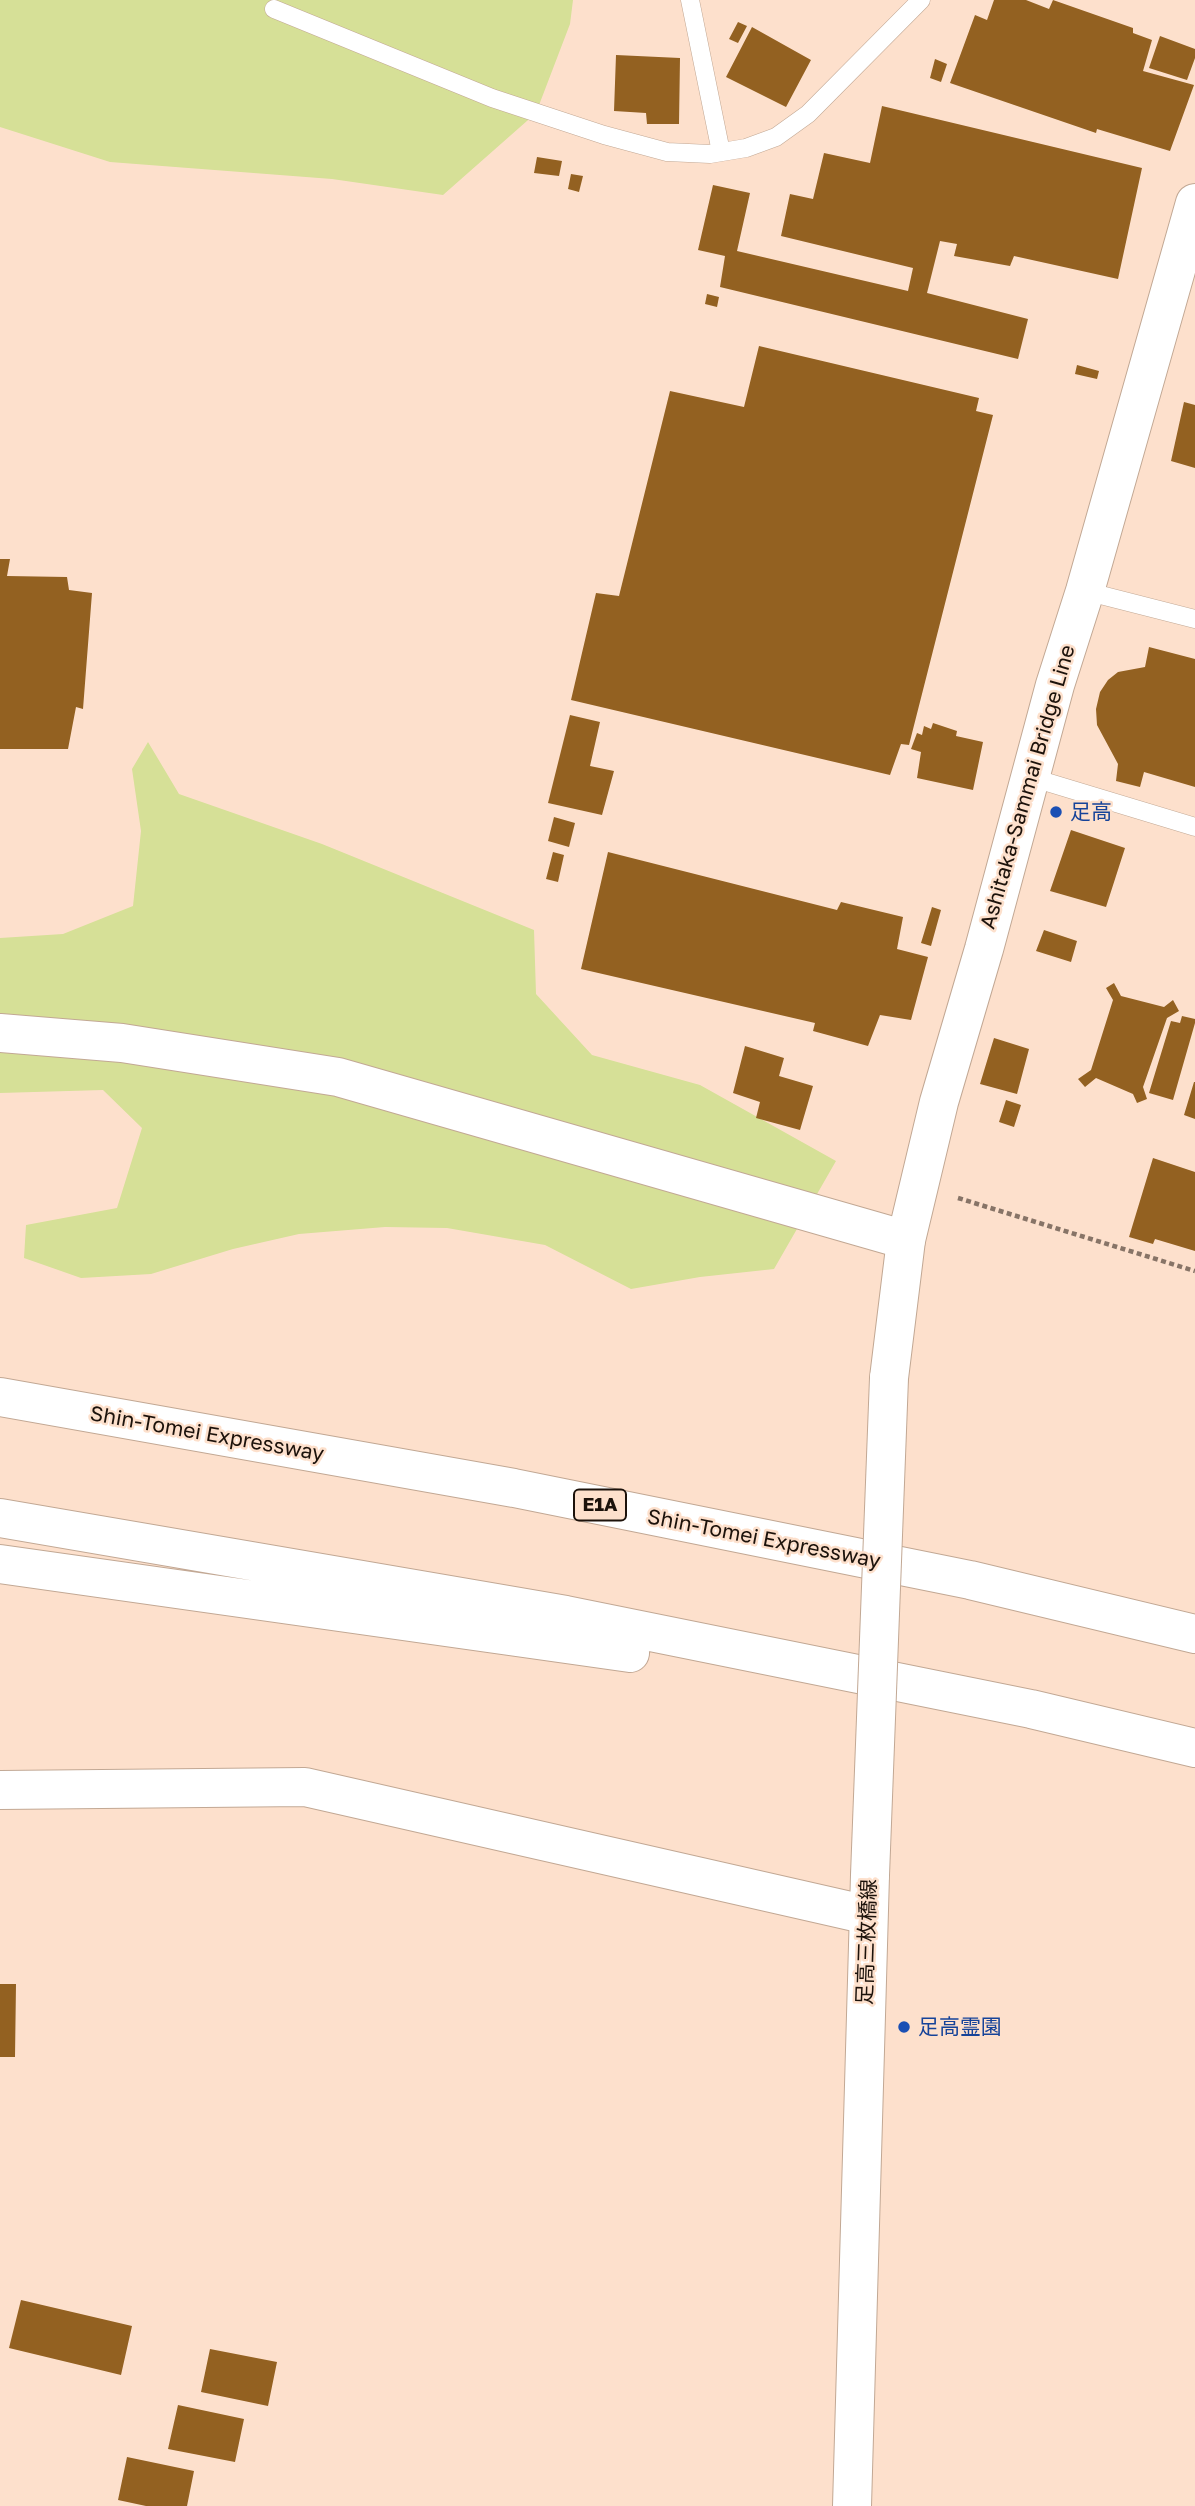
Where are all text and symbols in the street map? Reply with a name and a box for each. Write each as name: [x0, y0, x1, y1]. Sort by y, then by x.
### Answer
street label: Ashitaka-Sammai Bridge Line: [975, 642, 1081, 932]
place label: 足高: [1070, 799, 1112, 825]
marker: 足高: [1048, 804, 1064, 820]
street label: Shin-Tomei Expressway: [88, 1401, 326, 1467]
road number: E1A: [574, 1490, 626, 1520]
street label: Shin-Tomei Expressway: [645, 1504, 883, 1574]
street label: 足高三枚橋線: [852, 1879, 882, 2005]
place label: 足高霊園: [918, 2014, 1002, 2040]
marker: 足高霊園: [896, 2019, 912, 2035]

